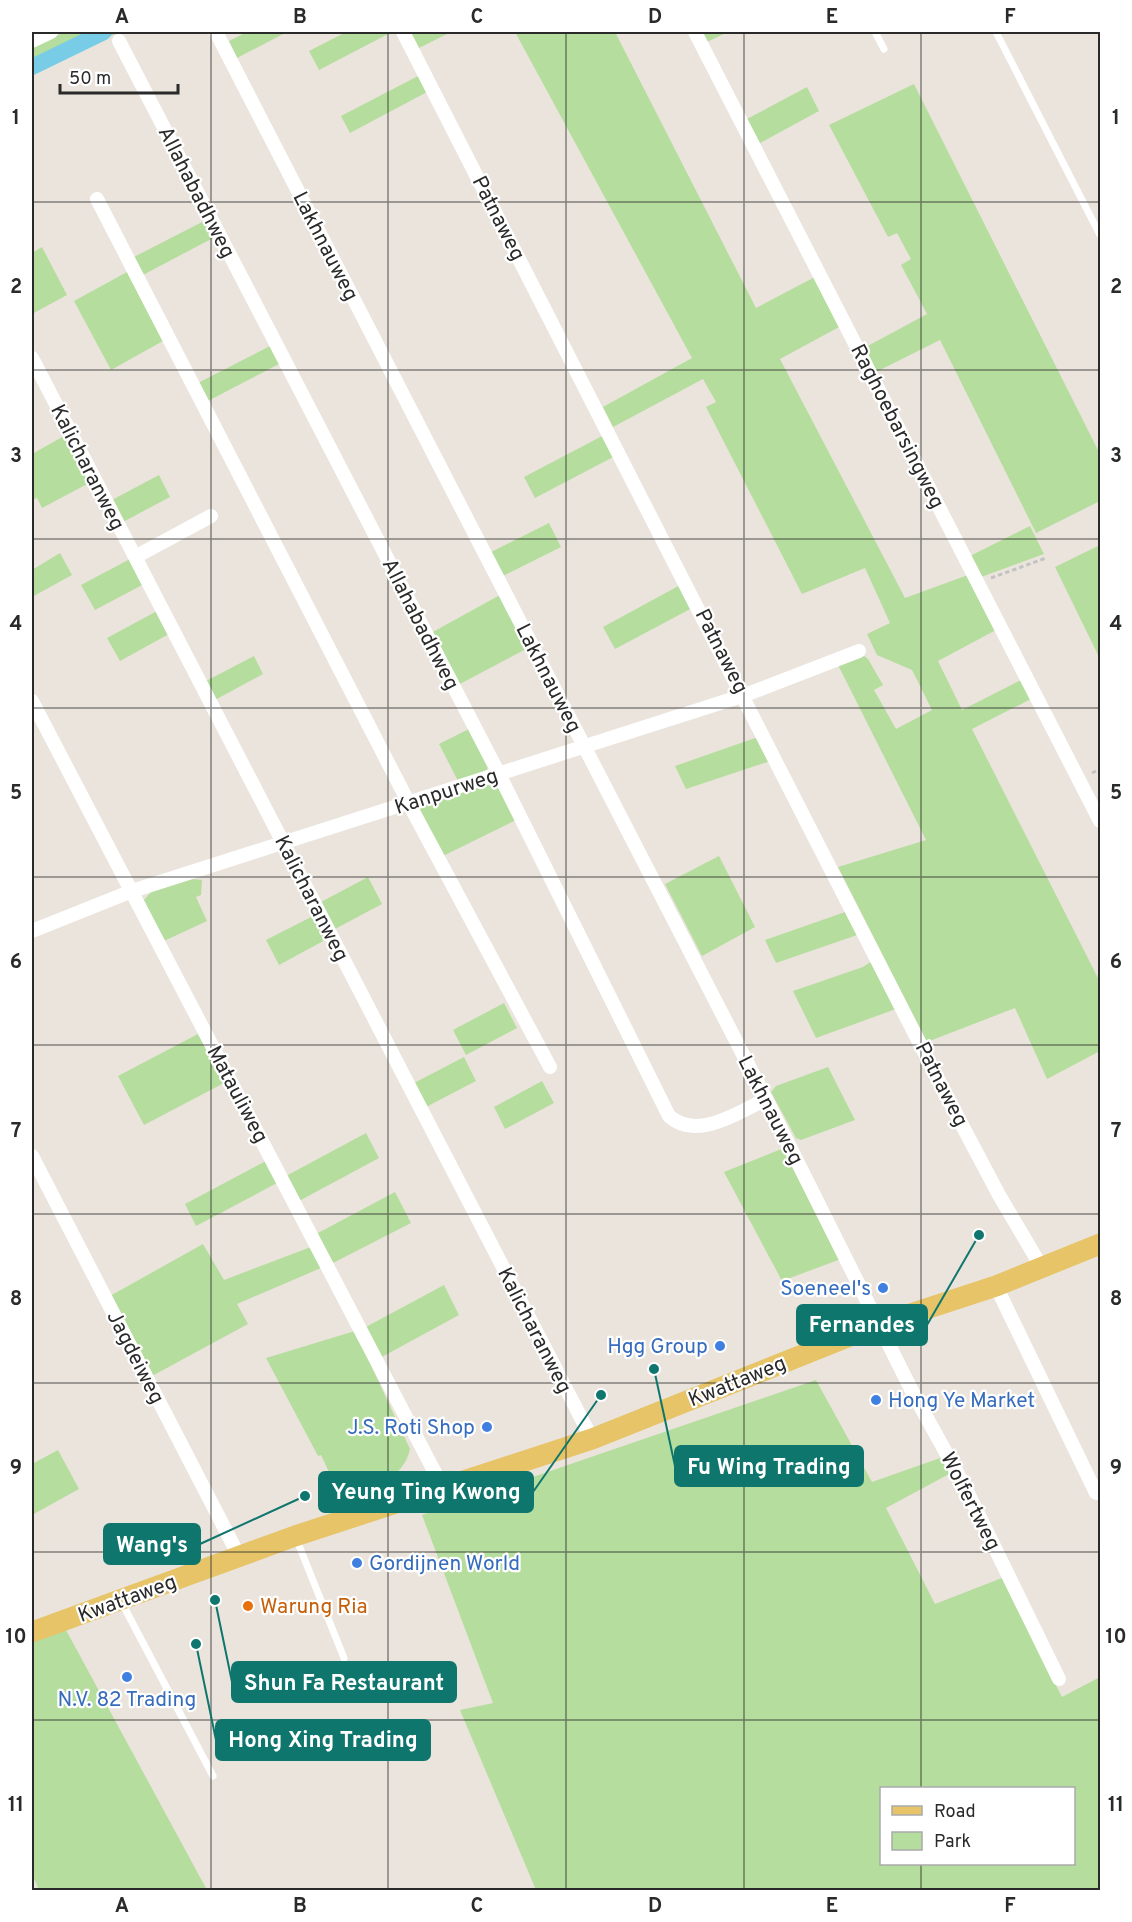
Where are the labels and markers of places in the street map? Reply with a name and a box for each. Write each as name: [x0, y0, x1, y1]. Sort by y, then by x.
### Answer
place label: Soeneel's: [780, 1276, 871, 1303]
marker: Soeneel's: [876, 1281, 890, 1295]
callout: Fernandes: [797, 1305, 927, 1345]
place label: Hgg Group: [607, 1334, 708, 1361]
marker: Hgg Group: [713, 1339, 727, 1353]
place label: Hong Ye Market: [888, 1388, 1035, 1415]
marker: Hong Ye Market: [869, 1393, 883, 1407]
place label: J.S. Roti Shop: [347, 1415, 475, 1442]
marker: J.S. Roti Shop: [480, 1420, 494, 1434]
callout: Fu Wing Trading: [675, 1446, 863, 1486]
callout: Yeung Ting Kwong: [319, 1472, 533, 1512]
callout: Wang's: [104, 1524, 200, 1564]
place label: Gordijnen World: [369, 1551, 520, 1578]
marker: Gordijnen World: [350, 1556, 364, 1570]
place label: Warung Ria: [260, 1594, 368, 1621]
marker: Warung Ria: [241, 1599, 255, 1613]
callout: Shun Fa Restaurant: [232, 1662, 456, 1702]
marker: N.V. 82 Trading: [120, 1670, 134, 1684]
place label: N.V. 82 Trading: [58, 1687, 196, 1714]
callout: Hong Xing Trading: [216, 1720, 430, 1760]

